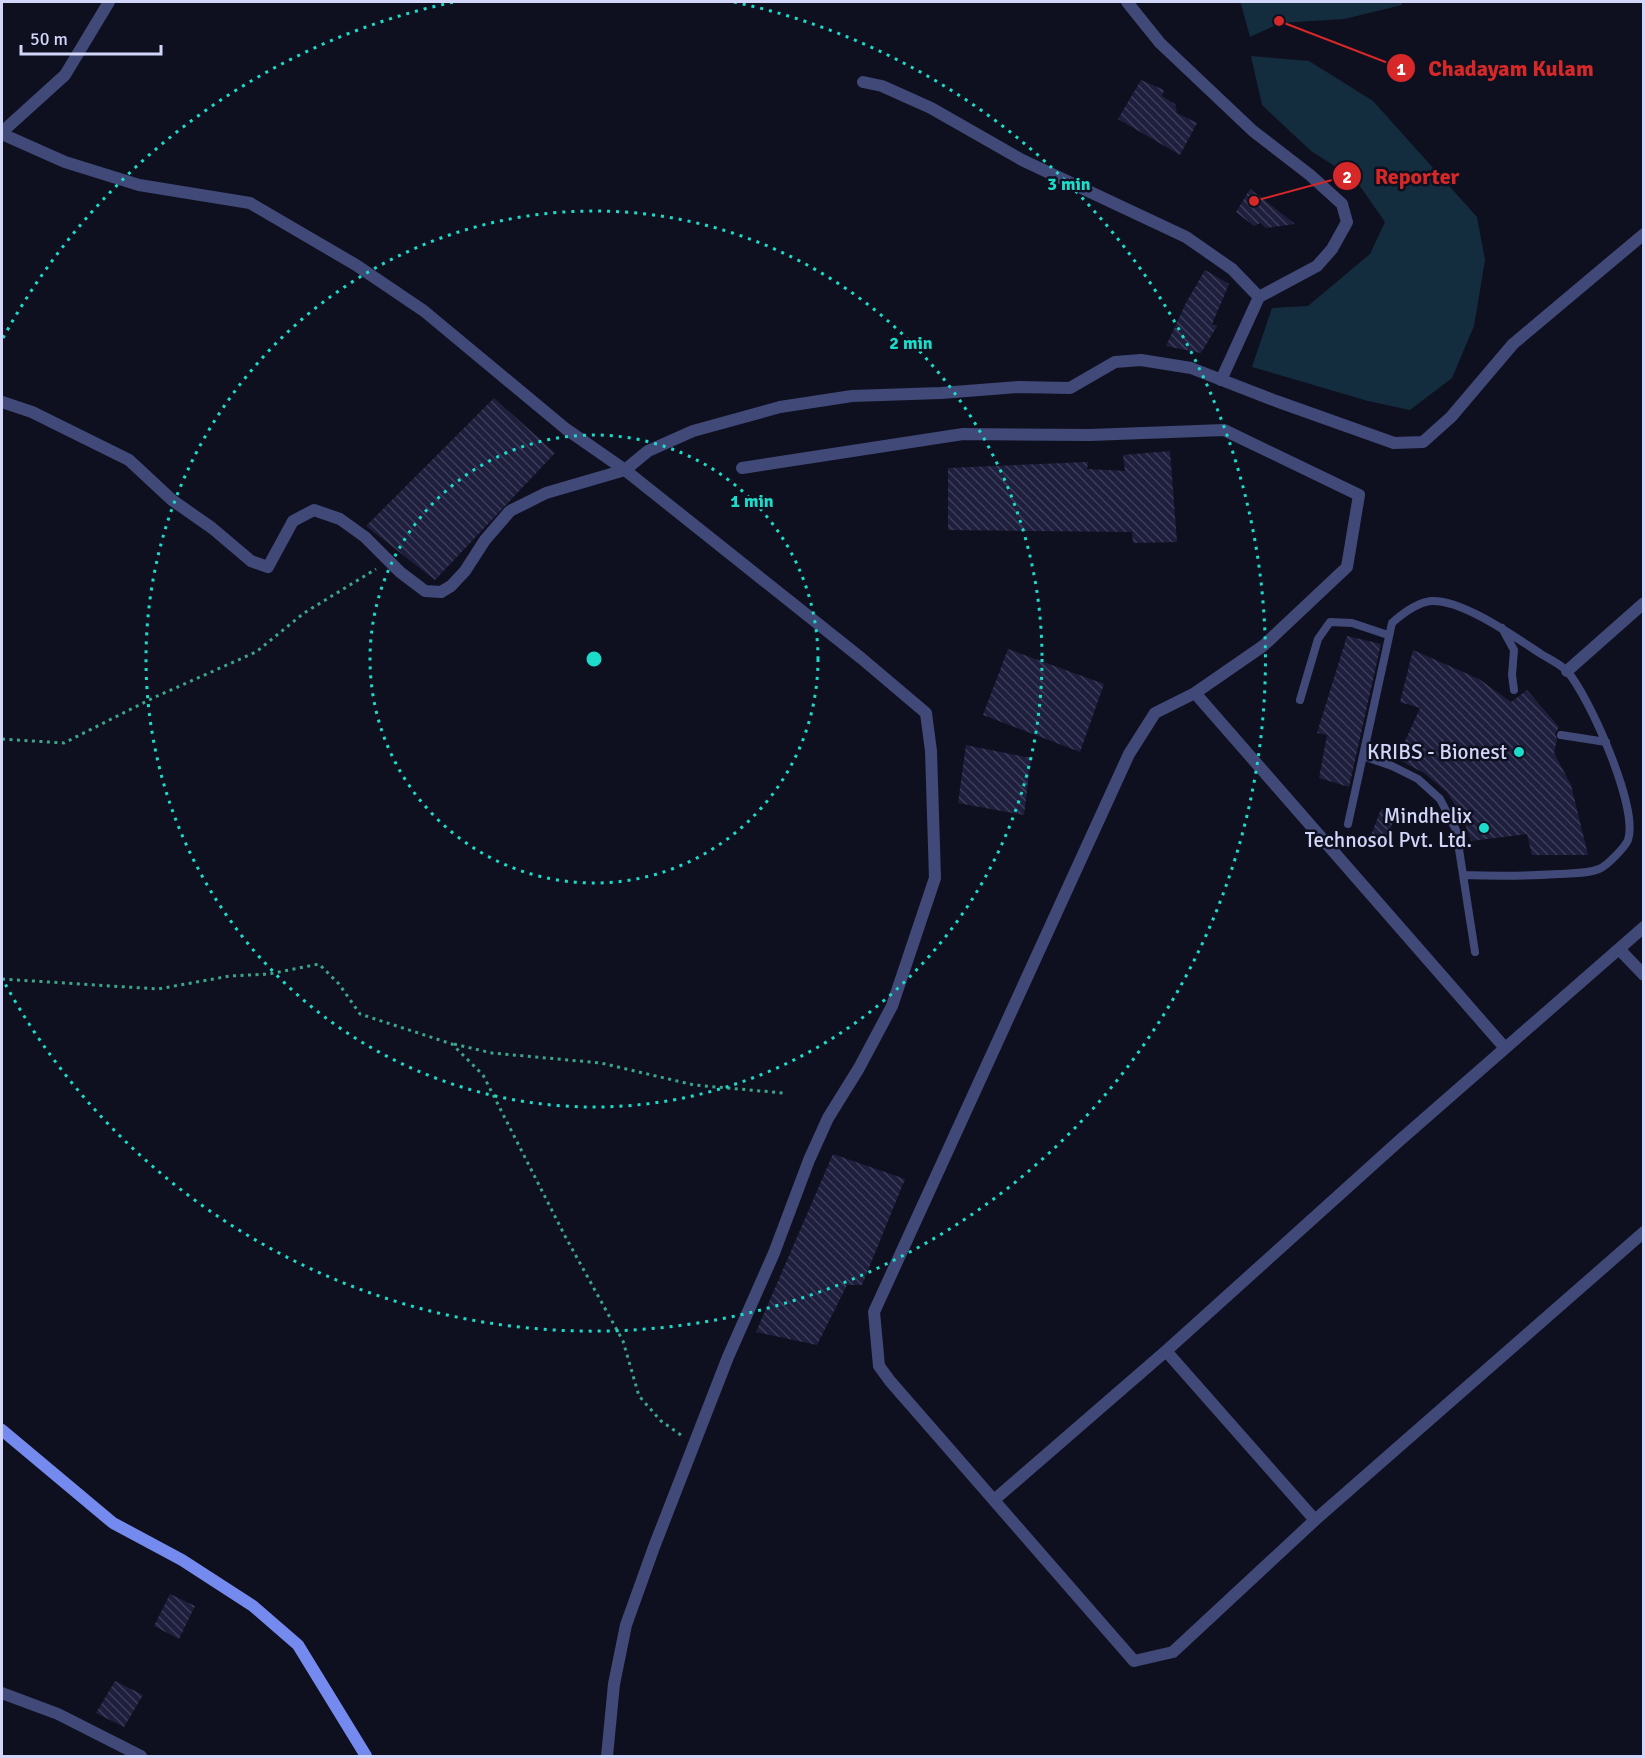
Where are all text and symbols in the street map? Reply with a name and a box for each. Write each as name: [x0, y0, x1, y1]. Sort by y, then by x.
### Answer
scale bar: [21, 18, 160, 56]
text: 50 m: [30, 28, 68, 50]
callout: Chadayam Kulam: [1386, 48, 1605, 88]
text: Chadayam Kulam: [1428, 55, 1594, 82]
text: 1: [1396, 58, 1406, 80]
callout: Reporter: [1332, 156, 1471, 196]
text: Reporter: [1375, 163, 1460, 190]
text: 2: [1342, 166, 1352, 188]
text: 3 min: [1047, 173, 1091, 195]
text: 2 min: [889, 332, 933, 354]
text: 1 min: [730, 490, 774, 512]
centre of rings: [584, 649, 604, 669]
place label: KRIBS - Bionest: [1367, 739, 1507, 765]
marker: KRIBS - Bionest: [1512, 745, 1526, 759]
place label: Mindhelix Technosol Pvt. Ltd.: [1305, 803, 1472, 853]
marker: Mindhelix Technosol Pvt. Ltd.: [1477, 821, 1491, 835]

